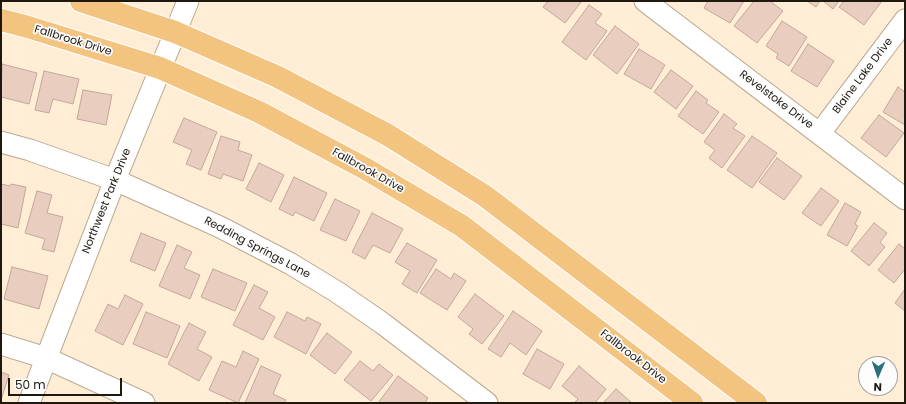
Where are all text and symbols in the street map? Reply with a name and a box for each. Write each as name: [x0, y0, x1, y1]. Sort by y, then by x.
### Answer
street label: Fallbrook Drive: [33, 23, 113, 59]
street label: Blaine Lake Drive: [830, 35, 896, 117]
street label: Revelstoke Drive: [736, 68, 816, 132]
street label: Northwest Park Drive: [80, 146, 134, 256]
street label: Fallbrook Drive: [330, 146, 406, 196]
street label: Redding Springs Lane: [202, 214, 312, 282]
street label: Fallbrook Drive: [597, 327, 669, 387]
north arrow: [858, 356, 898, 396]
scale bar: [10, 370, 124, 396]
text: 50 m: [15, 376, 46, 393]
text: N: [873, 379, 882, 395]

